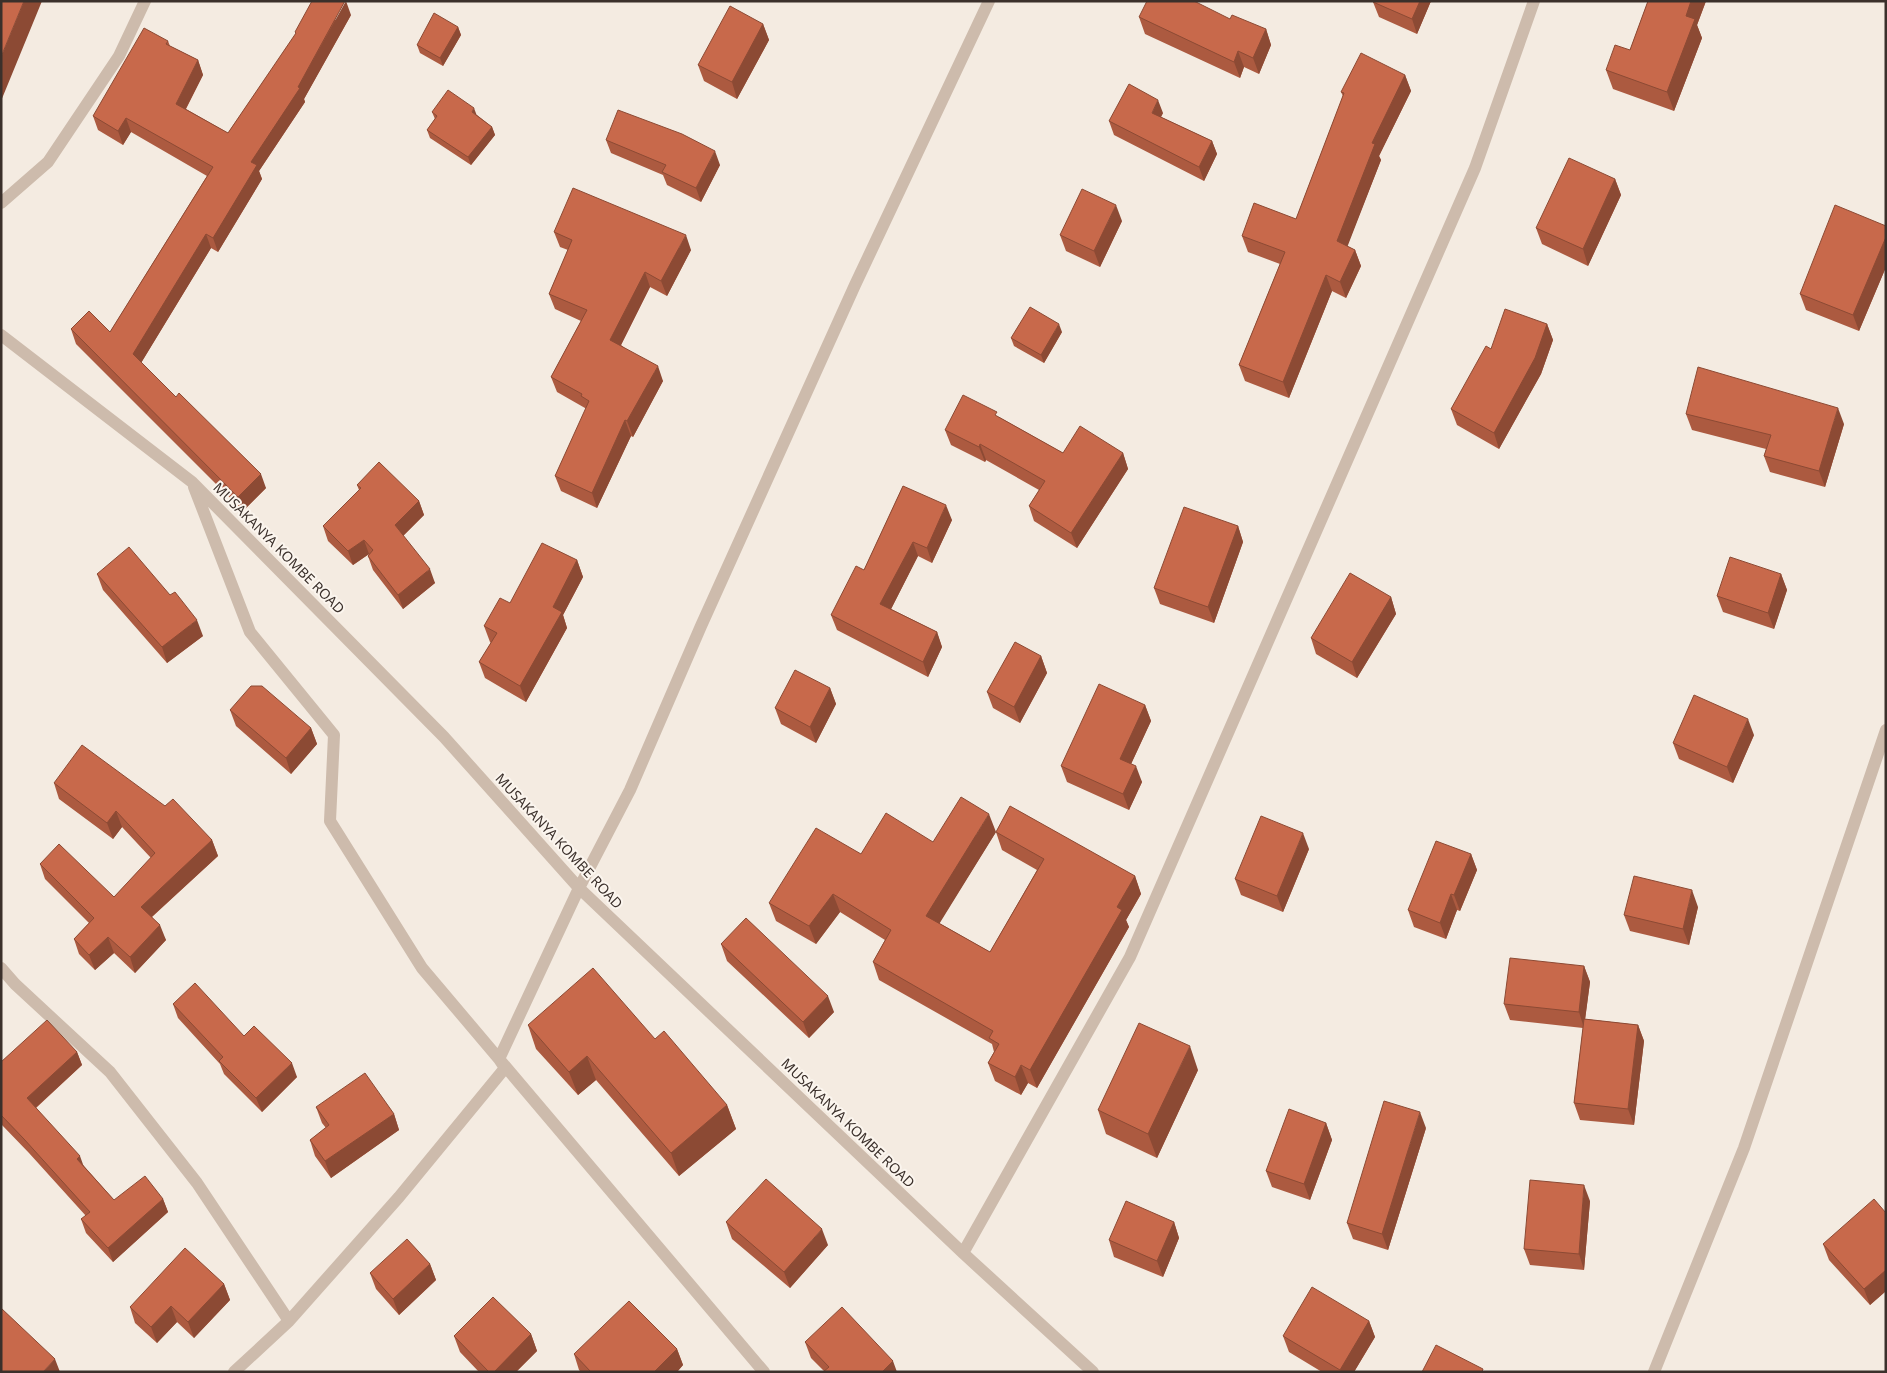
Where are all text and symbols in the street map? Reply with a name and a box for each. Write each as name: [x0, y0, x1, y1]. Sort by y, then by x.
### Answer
street label: MUSAKANYA KOMBE ROAD: [210, 478, 349, 617]
street label: MUSAKANYA KOMBE ROAD: [492, 769, 627, 912]
street label: MUSAKANYA KOMBE ROAD: [778, 1054, 919, 1191]

